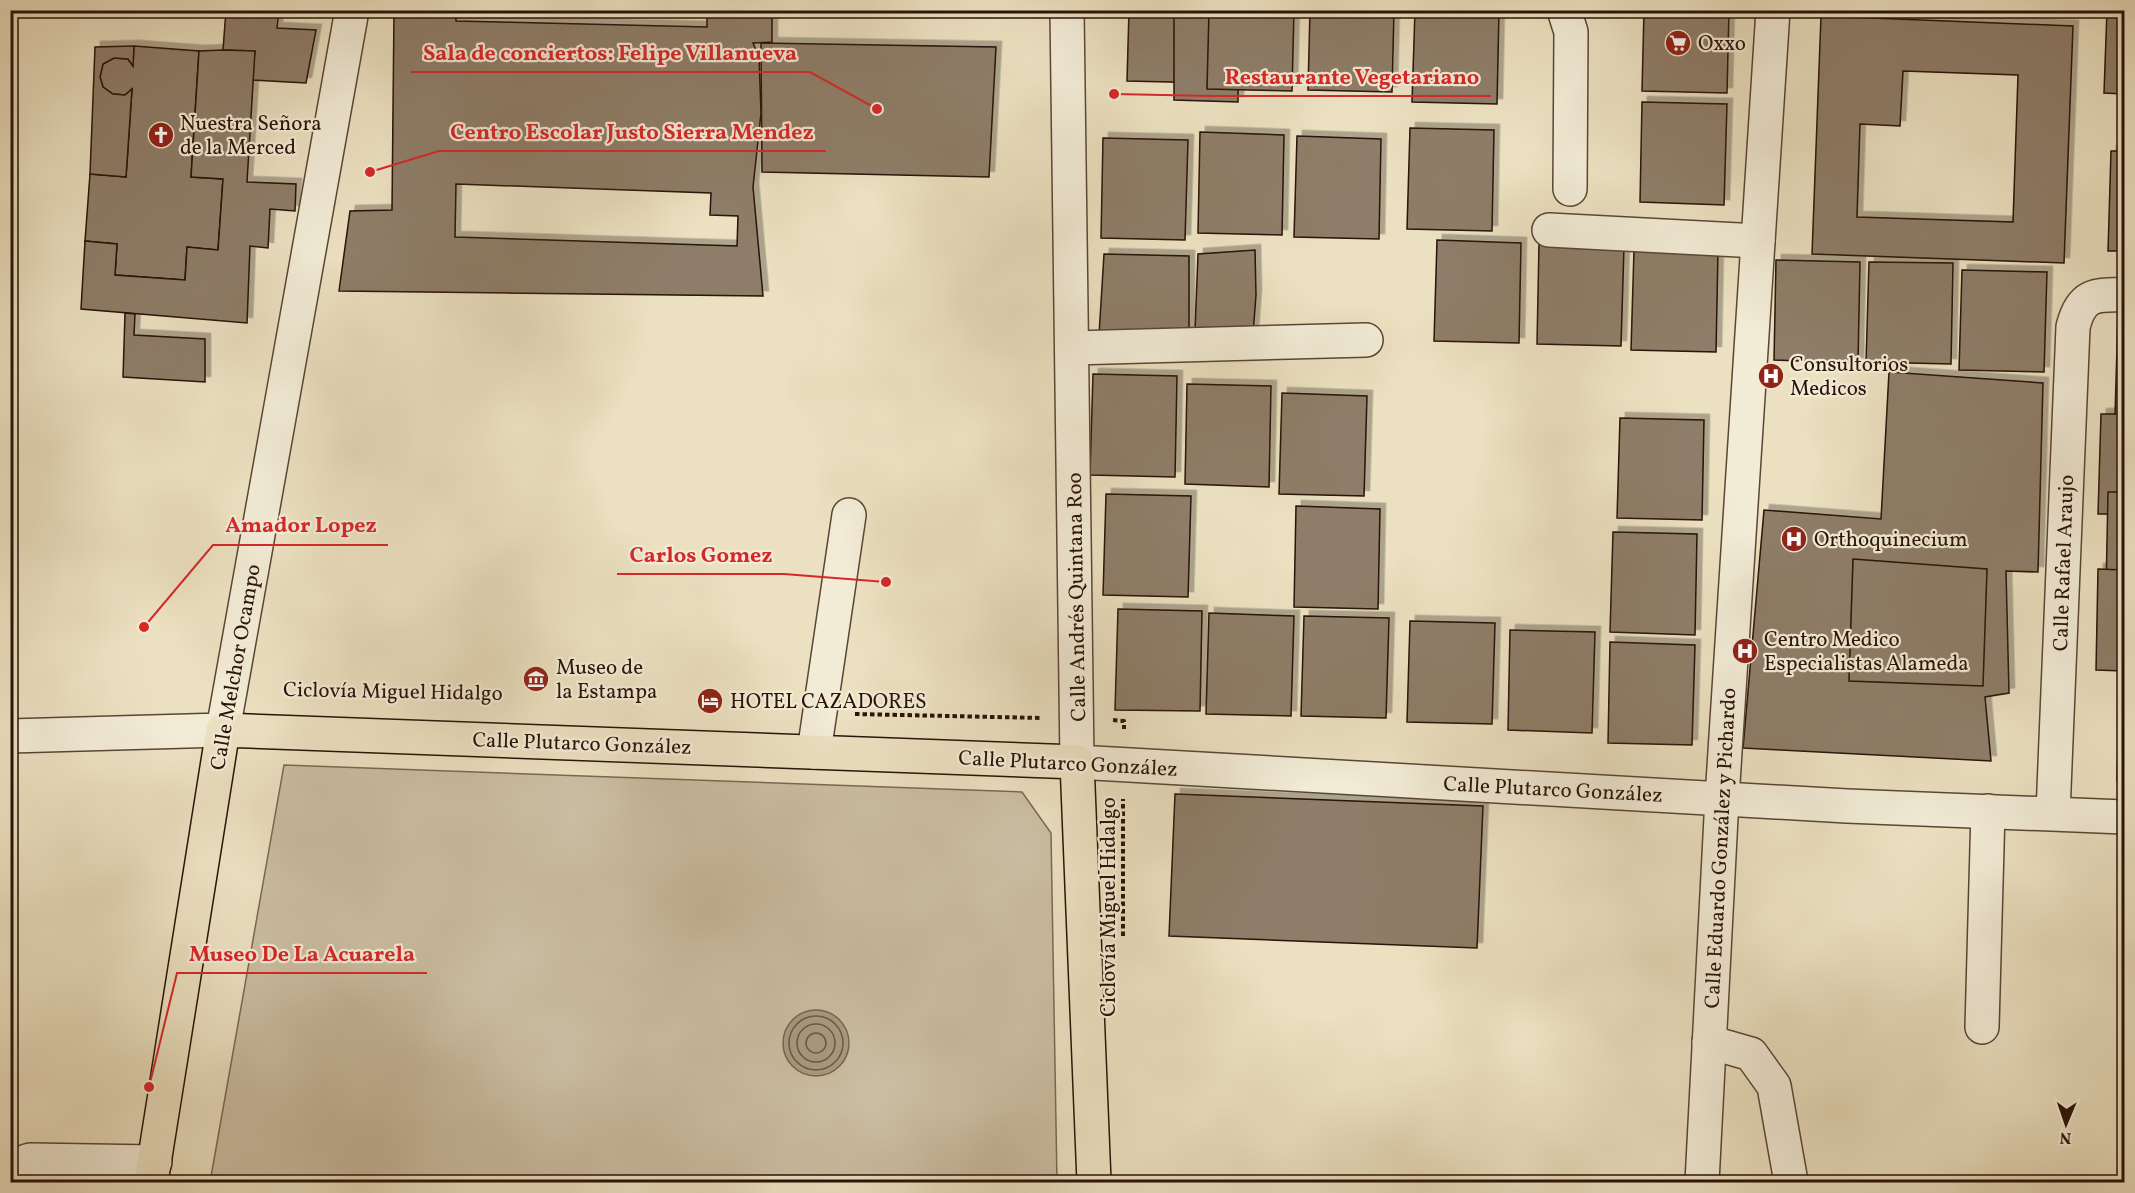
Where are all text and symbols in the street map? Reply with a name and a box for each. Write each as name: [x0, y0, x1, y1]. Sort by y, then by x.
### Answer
supermarket icon: Oxxo: [1663, 28, 1693, 58]
place label: Oxxo: [1698, 30, 1746, 59]
callout: Sala de conciertos: Felipe Villanueva: [411, 32, 810, 72]
text: Sala de conciertos: Felipe Villanueva: [423, 39, 797, 70]
callout: Restaurante Vegetariano: [1212, 56, 1491, 96]
text: Restaurante Vegetariano: [1225, 63, 1479, 94]
place label: Nuestra Señora de la Merced: [180, 110, 322, 163]
callout: Centro Escolar Justo Sierra Mendez: [439, 111, 826, 151]
text: Centro Escolar Justo Sierra Mendez: [450, 118, 814, 149]
church icon: Nuestra Señora de la Merced: [146, 120, 176, 150]
place label: Consultorios Medicos: [1790, 351, 1908, 404]
hospital icon: Consultorios Medicos: [1756, 361, 1786, 391]
street label: Calle Andrés Quintana Roo: [1061, 472, 1094, 722]
street label: Calle Rafael Araujo: [2047, 474, 2082, 652]
callout: Amador Lopez: [213, 505, 388, 545]
text: Amador Lopez: [225, 511, 377, 542]
hospital icon: Orthoquinecium: [1779, 524, 1809, 554]
place label: Orthoquinecium: [1814, 526, 1967, 555]
callout: Carlos Gomez: [617, 534, 784, 574]
text: Carlos Gomez: [630, 541, 772, 572]
street label: Calle Melchor Ocampo: [204, 562, 269, 773]
place label: Centro Medico Especialistas Alameda: [1764, 626, 1969, 679]
hospital icon: Centro Medico Especialistas Alameda: [1730, 636, 1760, 666]
place label: Museo de la Estampa: [556, 654, 657, 707]
museum icon: Museo de la Estampa: [521, 664, 551, 694]
street label: Ciclovía Miguel Hidalgo: [283, 676, 503, 709]
hotel icon: HOTEL CAZADORES: [695, 686, 725, 716]
street label: Calle Eduardo González y Pichardo: [1699, 687, 1744, 1009]
place label: HOTEL CAZADORES: [730, 688, 927, 717]
street label: Calle Plutarco González: [472, 726, 692, 763]
street label: Calle Plutarco González: [958, 744, 1178, 785]
street label: Calle Plutarco González: [1443, 770, 1663, 811]
street label: Ciclovía Miguel Hidalgo: [1095, 797, 1124, 1017]
callout: Museo De La Acuarela: [177, 933, 427, 973]
text: Museo De La Acuarela: [189, 940, 415, 971]
north arrow: [2036, 1094, 2096, 1154]
text: N: [2059, 1126, 2072, 1148]

